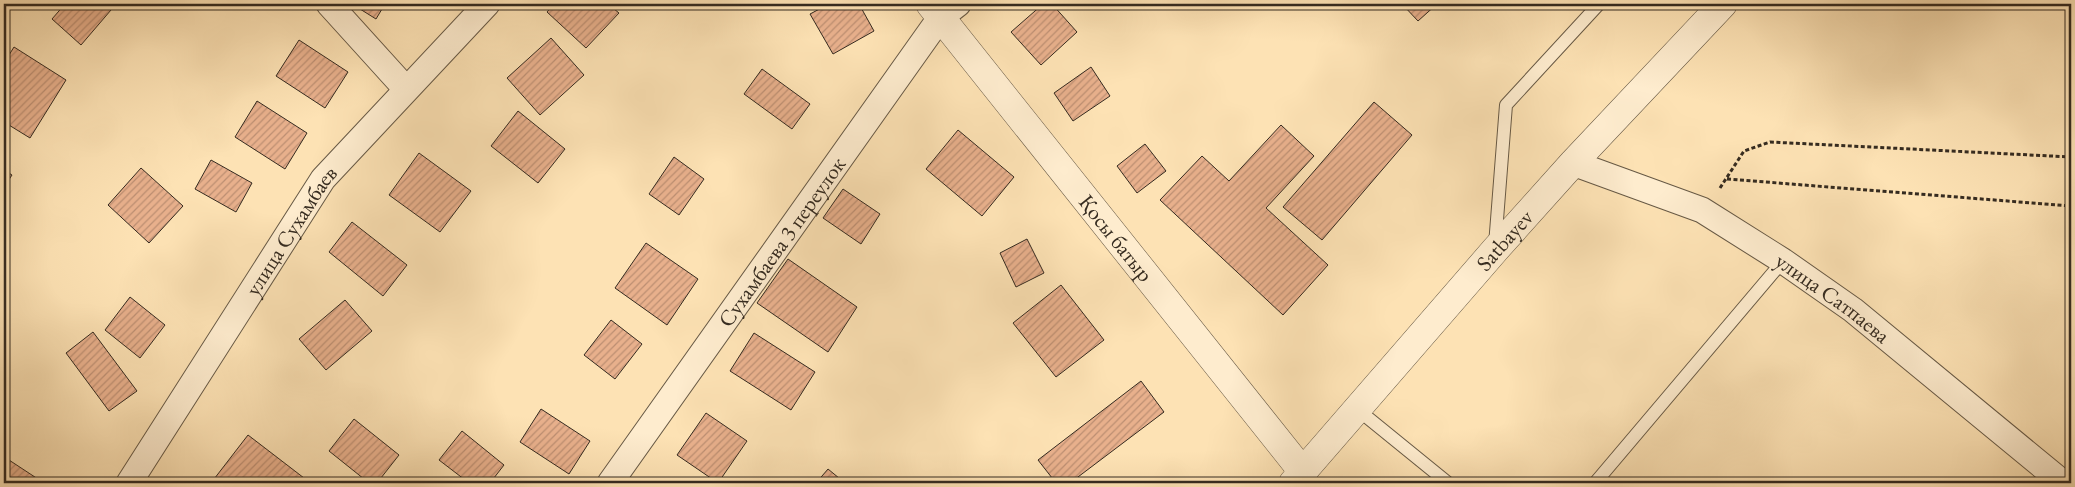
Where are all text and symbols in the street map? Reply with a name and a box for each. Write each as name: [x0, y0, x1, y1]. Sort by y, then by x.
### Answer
street label: Сухамбаева 3 переулок: [711, 151, 852, 333]
street label: улица Сухамбаев: [238, 159, 344, 301]
street label: Қосы батыр: [1072, 188, 1160, 288]
street label: Satbayev: [1470, 203, 1540, 277]
street label: улица Сатпаева: [1770, 246, 1896, 350]

